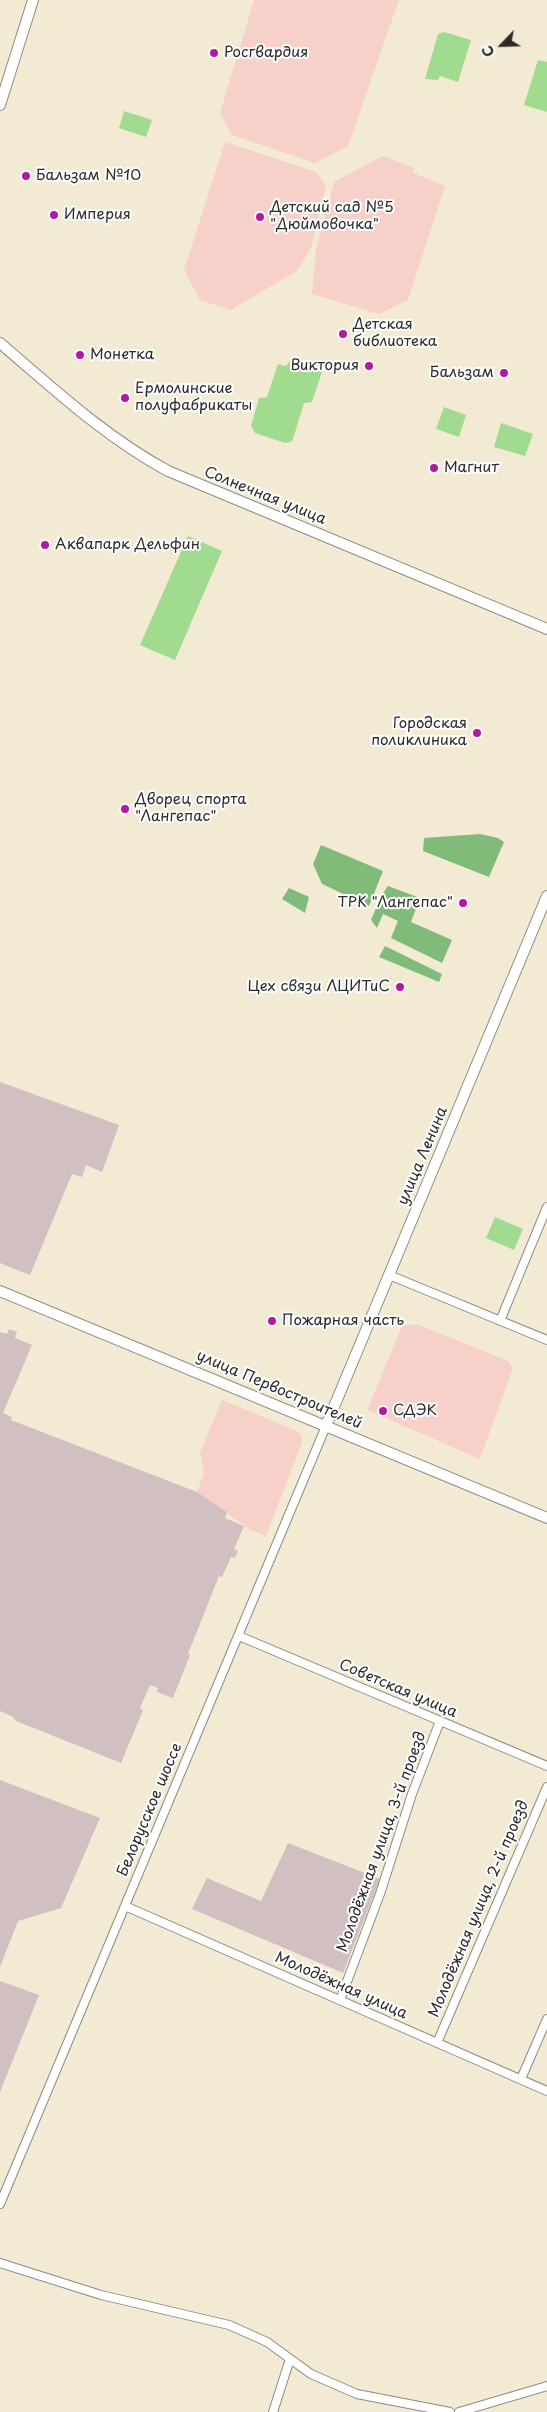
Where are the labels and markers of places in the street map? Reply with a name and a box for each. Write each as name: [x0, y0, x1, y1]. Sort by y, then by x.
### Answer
place label: Росгвардия: [224, 44, 308, 62]
marker: Росгвардия: [208, 47, 220, 59]
place label: Бальзам №10: [36, 167, 141, 185]
marker: Бальзам №10: [20, 170, 32, 182]
place label: Детский сад №5 "Дюймовочка": [270, 199, 394, 234]
place label: Империя: [64, 206, 131, 224]
marker: Империя: [48, 209, 60, 221]
marker: Детский сад №5 "Дюймовочка": [254, 211, 266, 223]
place label: Детская библиотека: [353, 316, 437, 351]
marker: Детская библиотека: [337, 328, 349, 340]
place label: Монетка: [90, 346, 154, 364]
marker: Монетка: [74, 349, 86, 361]
place label: Виктория: [290, 357, 359, 375]
marker: Виктория: [363, 360, 375, 372]
place label: Бальзам: [430, 364, 494, 382]
marker: Бальзам: [498, 367, 510, 379]
place label: Ермолинские полуфабрикаты: [135, 380, 252, 415]
marker: Ермолинские полуфабрикаты: [119, 392, 131, 404]
place label: Магнит: [444, 459, 499, 477]
marker: Магнит: [428, 462, 440, 474]
place label: Аквапарк Дельфин: [55, 536, 200, 554]
marker: Аквапарк Дельфин: [39, 539, 51, 551]
place label: Городская поликлиника: [371, 715, 467, 750]
marker: Городская поликлиника: [471, 727, 483, 739]
place label: Дворец спорта "Лангепас": [135, 791, 247, 826]
marker: Дворец спорта "Лангепас": [119, 803, 131, 815]
place label: ТРК "Лангепас": [338, 894, 453, 912]
marker: ТРК "Лангепас": [457, 897, 469, 909]
place label: Цех связи ЛЦИТиС: [247, 978, 390, 996]
marker: Цех связи ЛЦИТиС: [394, 981, 406, 993]
place label: Пожарная часть: [282, 1312, 404, 1330]
marker: Пожарная часть: [266, 1315, 278, 1327]
place label: СДЭК: [393, 1402, 437, 1420]
marker: СДЭК: [377, 1405, 389, 1417]

